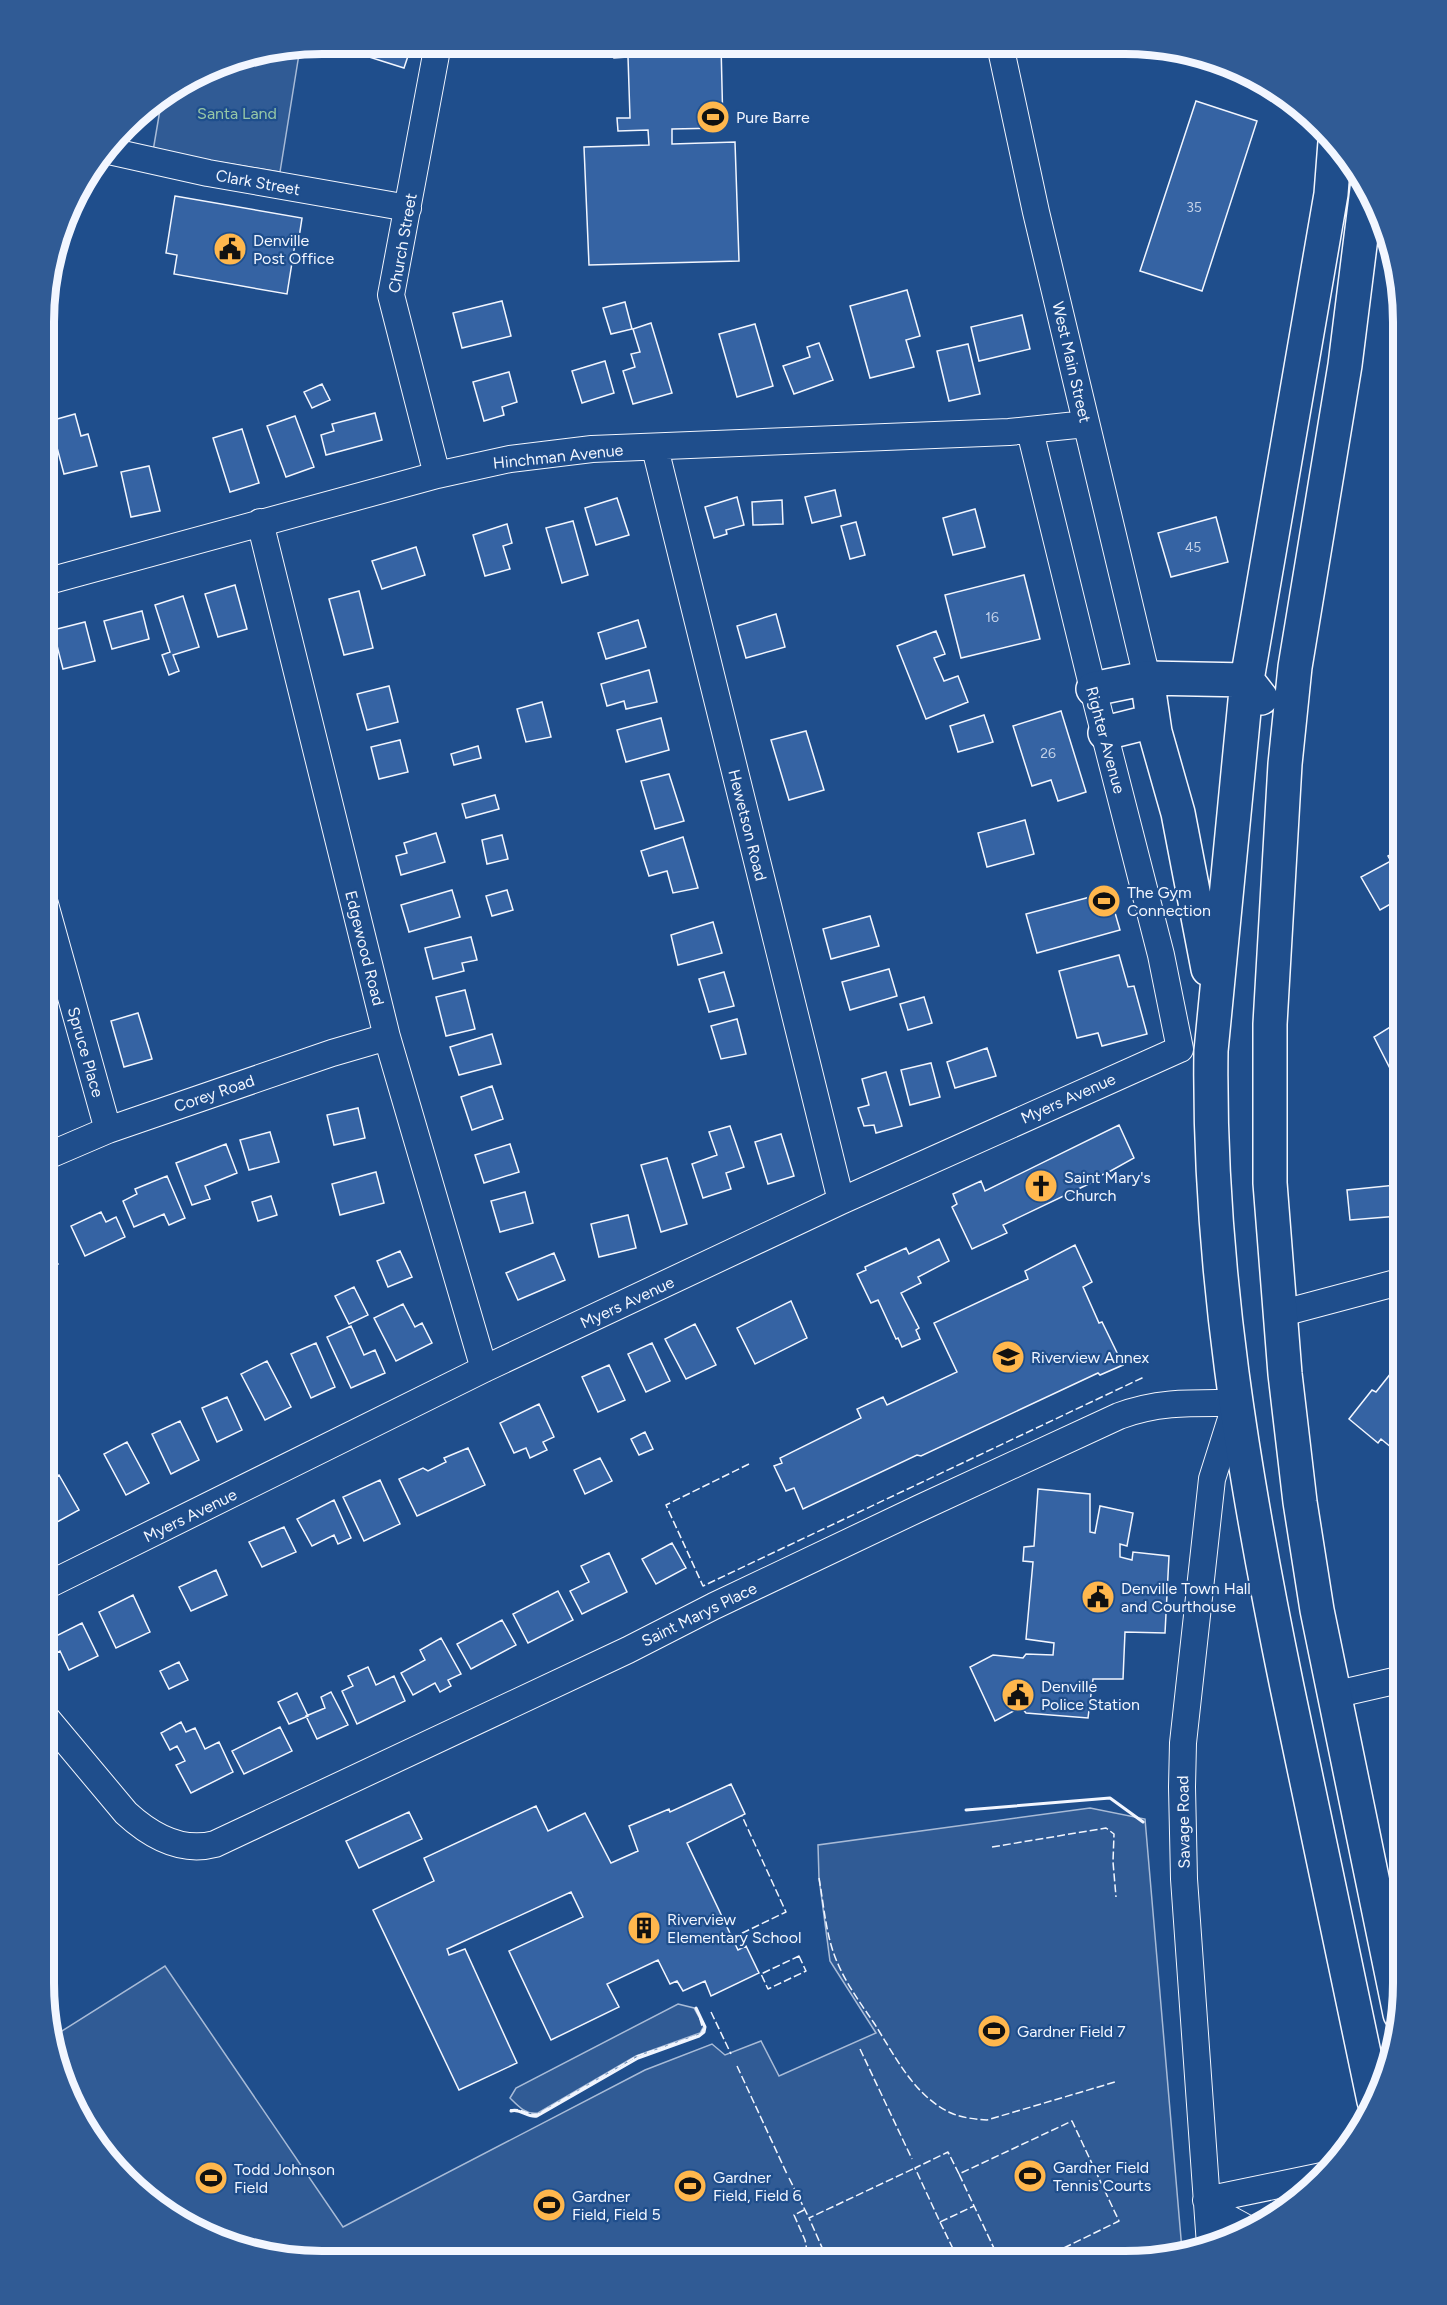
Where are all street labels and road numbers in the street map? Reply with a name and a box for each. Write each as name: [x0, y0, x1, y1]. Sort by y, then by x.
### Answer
street label: Clark Street: [214, 166, 301, 199]
street label: Church Street: [384, 192, 421, 295]
street label: West Main Street: [1048, 300, 1095, 425]
street label: Hinchman Avenue: [492, 440, 624, 473]
street label: Righter Avenue: [1082, 684, 1129, 796]
street label: Hewetson Road: [724, 767, 771, 883]
street label: Edgewood Road: [341, 889, 388, 1008]
street label: Spruce Place: [64, 1005, 108, 1100]
street label: Myers Avenue: [1018, 1069, 1119, 1128]
street label: Corey Road: [171, 1071, 257, 1116]
street label: Myers Avenue: [577, 1272, 677, 1332]
street label: Myers Avenue: [140, 1485, 240, 1546]
street label: Saint Marys Place: [638, 1578, 760, 1651]
street label: Savage Road: [1173, 1775, 1194, 1869]

